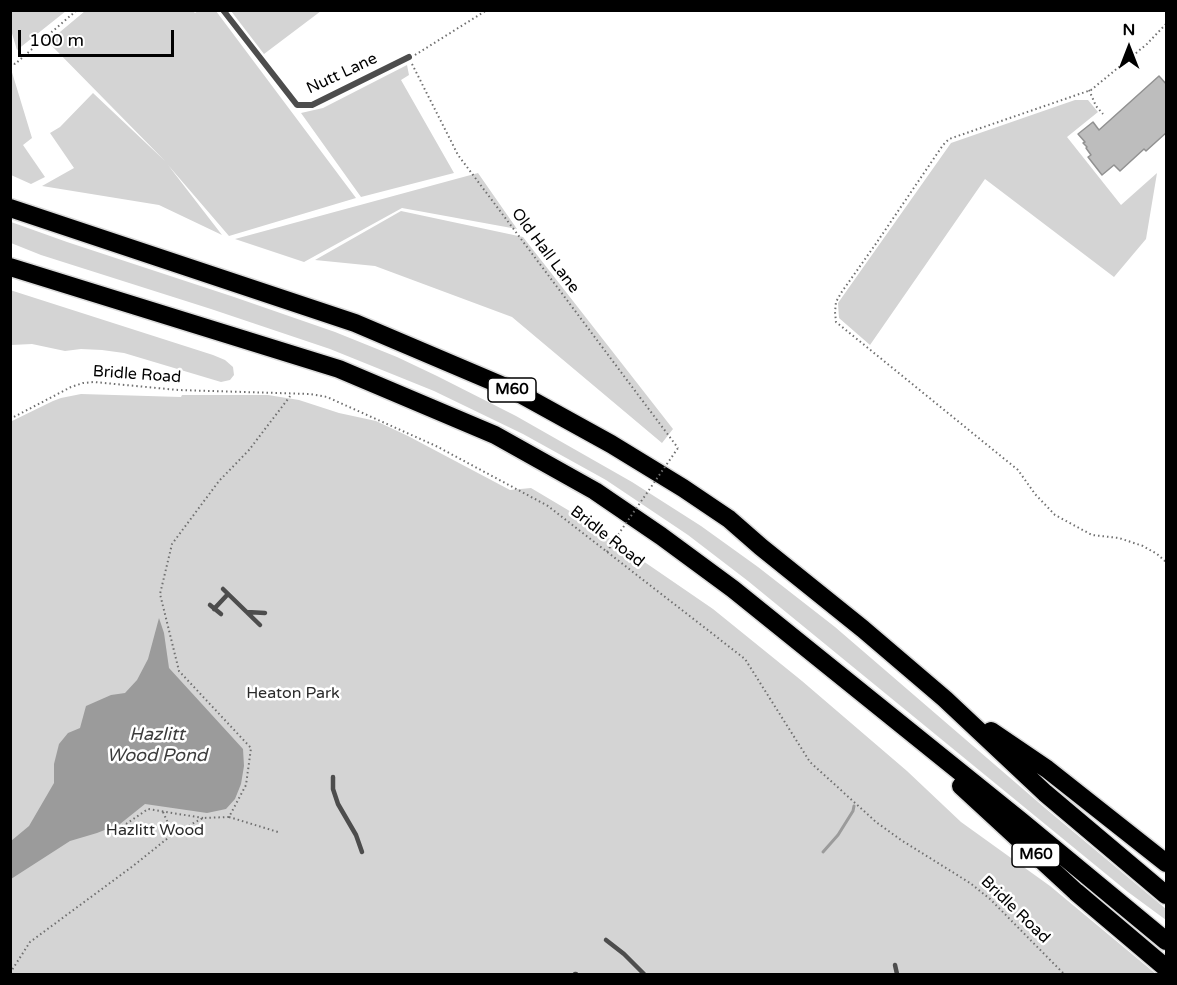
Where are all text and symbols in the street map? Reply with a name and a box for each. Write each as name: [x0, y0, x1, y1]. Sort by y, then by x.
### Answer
scale bar: [21, 18, 177, 56]
north arrow: [1099, 18, 1159, 78]
text: N: [1123, 20, 1135, 40]
text: 100 m: [29, 29, 84, 51]
street label: Nutt Lane: [304, 49, 380, 99]
street label: Old Hall Lane: [507, 205, 583, 297]
street label: Bridle Road: [92, 362, 182, 388]
road number: M60: [488, 378, 536, 402]
street label: Bridle Road: [566, 502, 648, 572]
park label: Heaton Park: [246, 684, 340, 704]
water label: Hazlitt Wood Pond: [107, 724, 207, 766]
park label: Hazlitt Wood: [106, 821, 204, 841]
road number: M60: [1012, 843, 1060, 867]
street label: Bridle Road: [976, 872, 1054, 948]

